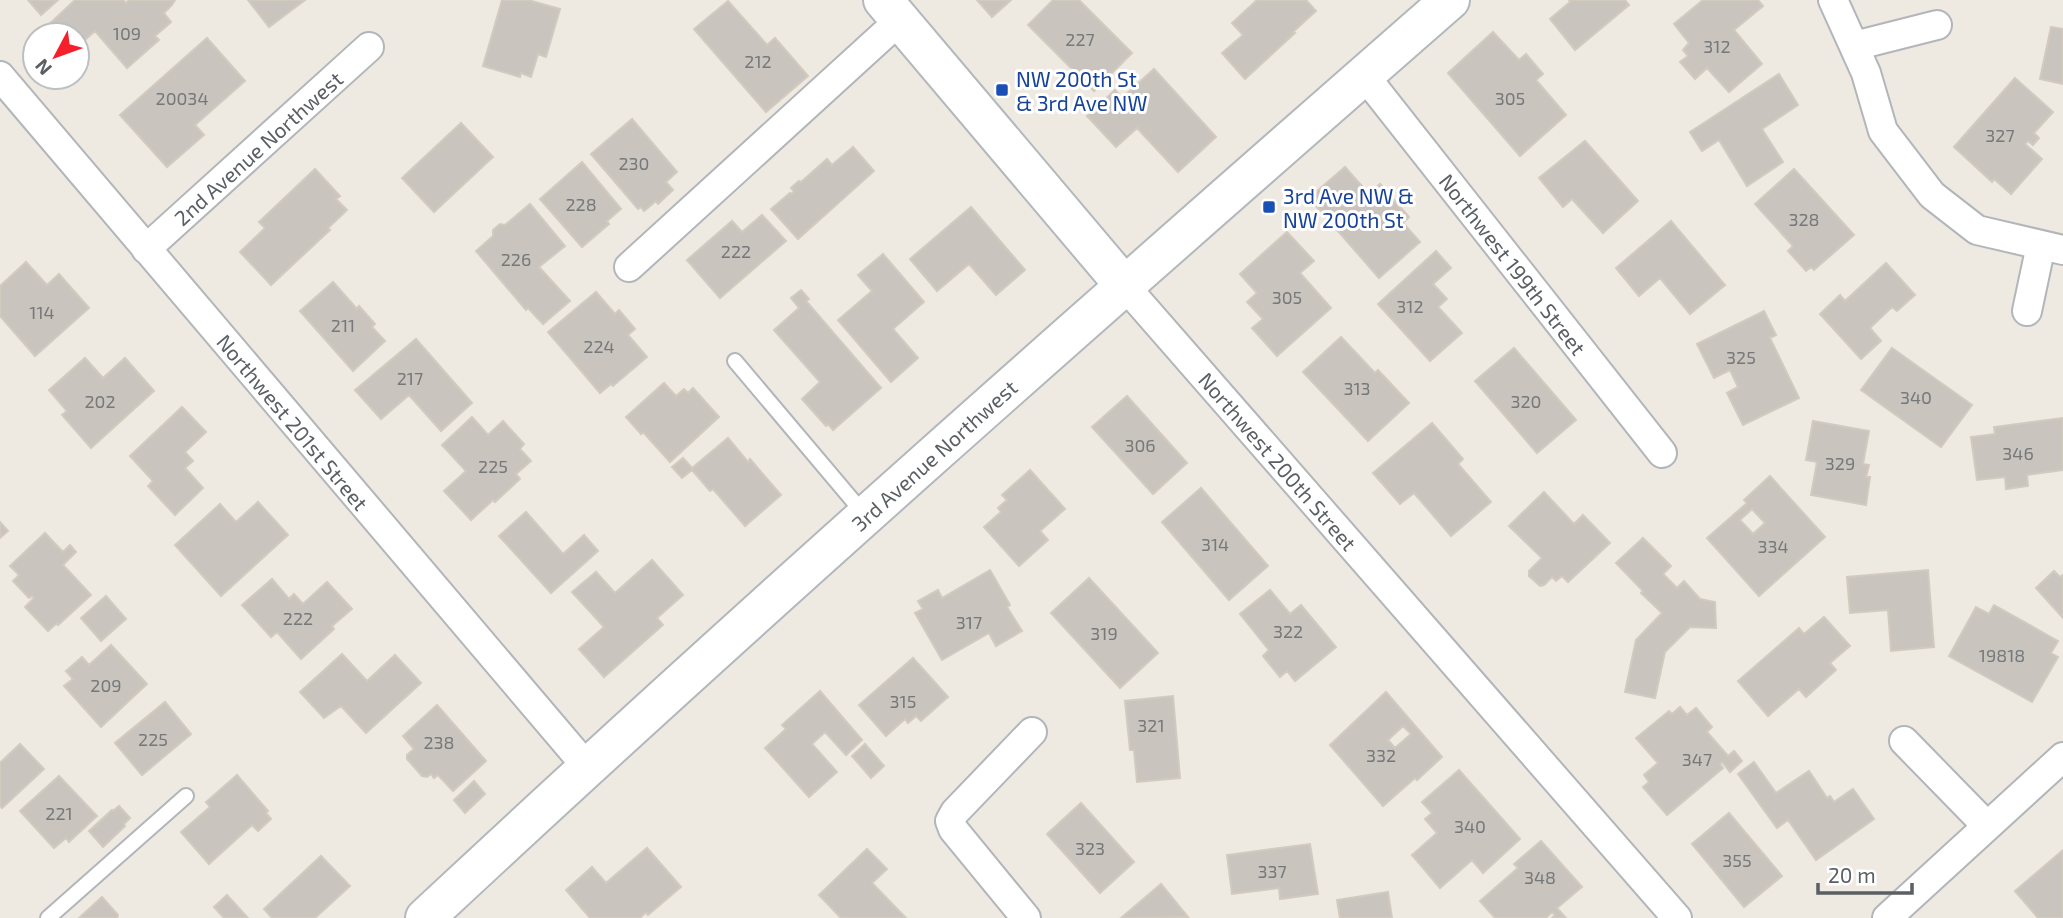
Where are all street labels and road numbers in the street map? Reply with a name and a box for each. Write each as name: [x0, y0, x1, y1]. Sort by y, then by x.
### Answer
street label: 2nd Avenue Northwest: [169, 66, 347, 230]
street label: Northwest 199th Street: [1435, 168, 1591, 360]
street label: Northwest 201st Street: [212, 329, 374, 515]
street label: Northwest 200th Street: [1194, 367, 1362, 555]
street label: 3rd Avenue Northwest: [846, 374, 1022, 536]

